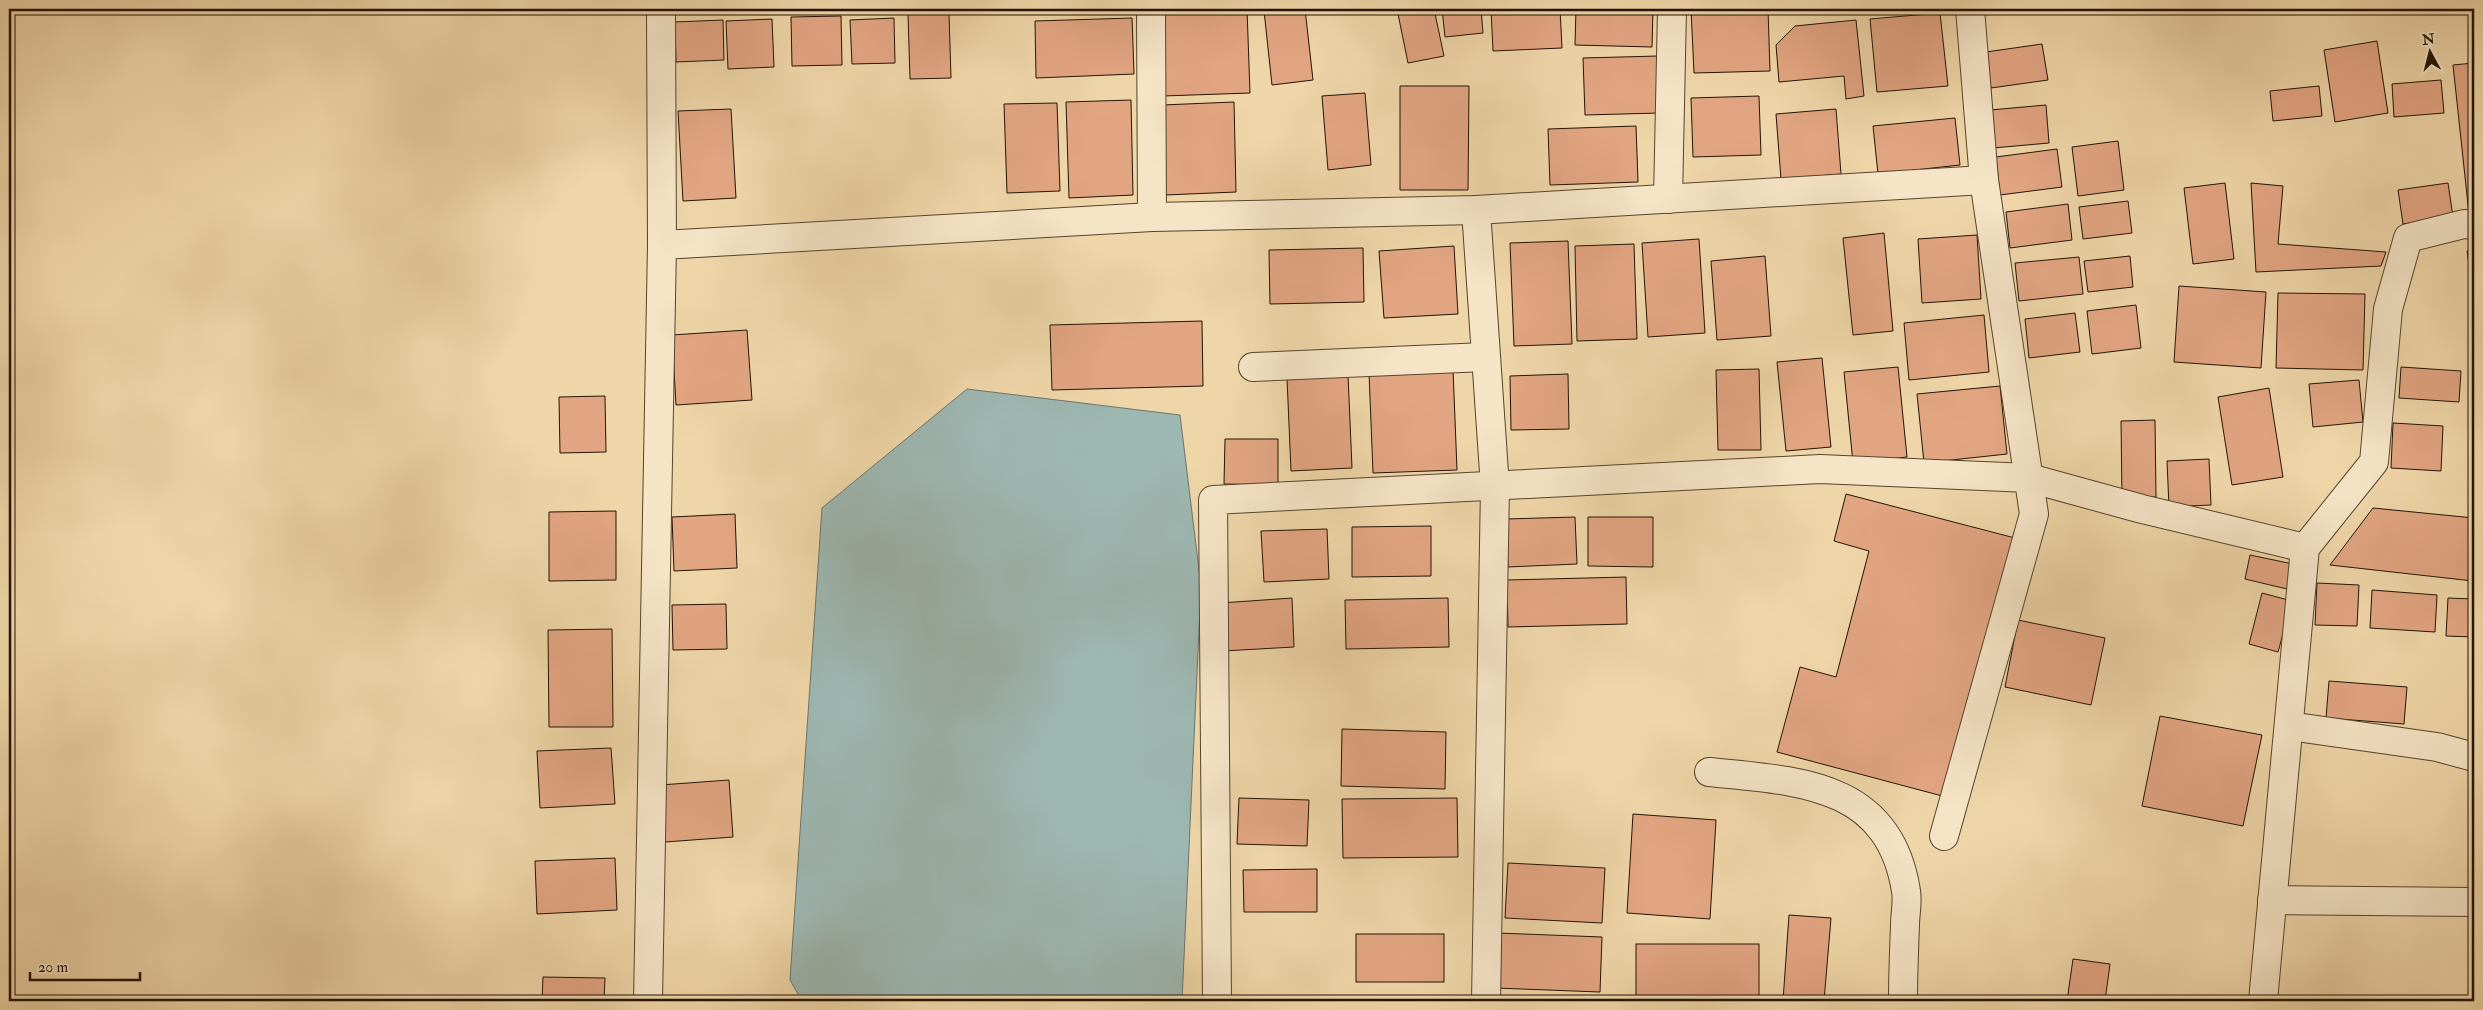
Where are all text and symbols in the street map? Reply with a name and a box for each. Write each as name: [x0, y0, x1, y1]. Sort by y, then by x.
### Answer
north arrow: [2406, 28, 2456, 78]
text: N: [2420, 30, 2436, 49]
scale bar: [30, 950, 140, 982]
text: 20 m: [38, 958, 68, 977]

